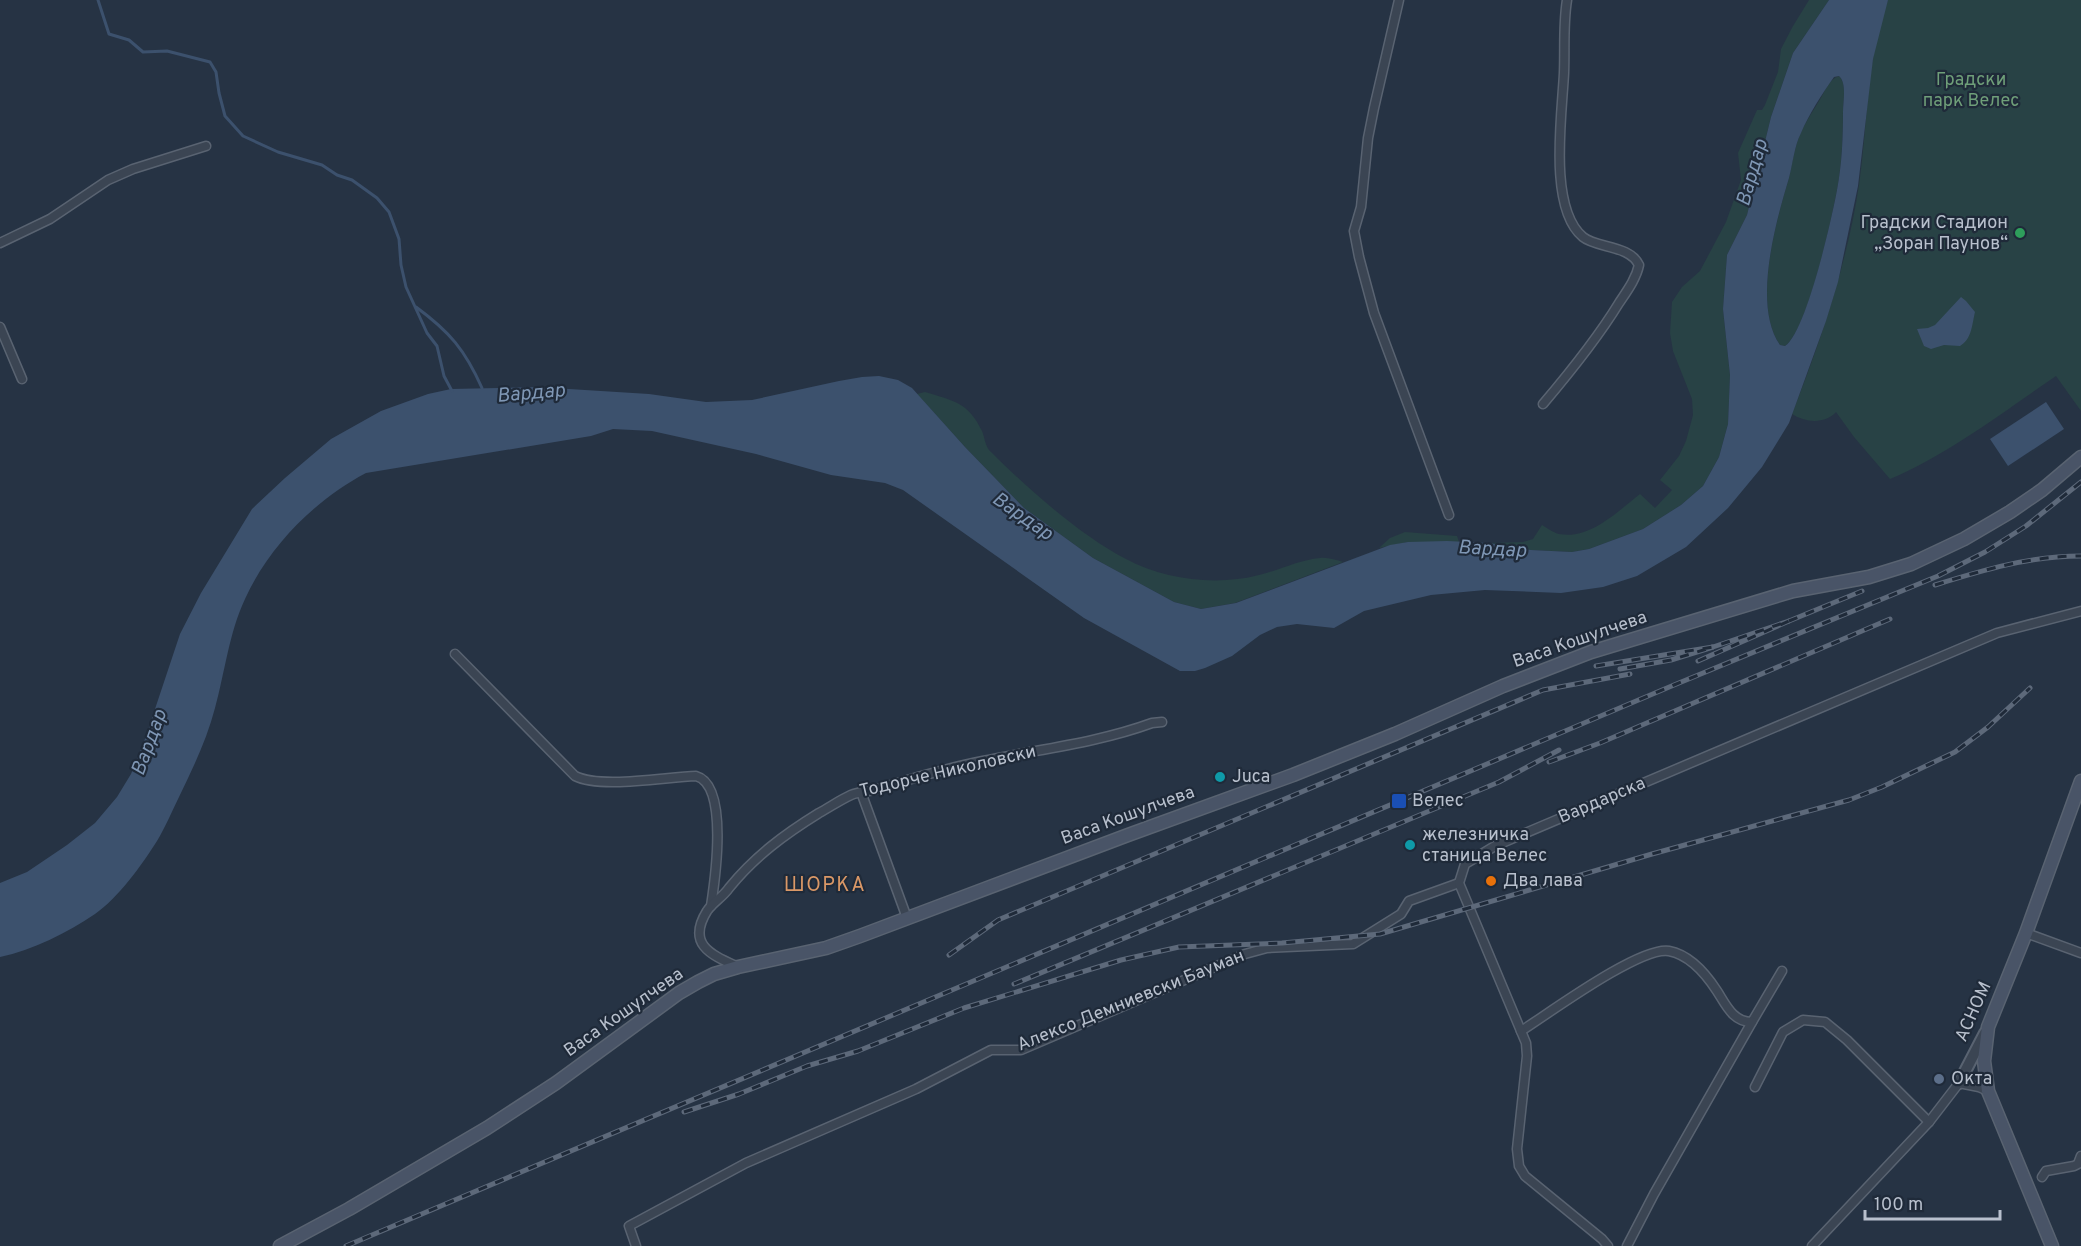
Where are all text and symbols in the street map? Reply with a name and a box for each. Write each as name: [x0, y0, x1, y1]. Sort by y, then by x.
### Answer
park label: Градски парк Велес: [1923, 69, 2019, 113]
water label: Вардар: [1731, 136, 1775, 209]
place label: Градски Стадион „Зоран Паунов“: [1860, 212, 2008, 256]
marker: Градски Стадион „Зоран Паунов“: [2013, 226, 2027, 240]
water label: Вардар: [496, 378, 566, 410]
water label: Вардар: [987, 487, 1058, 547]
water label: Вардар: [1457, 535, 1527, 565]
street label: Васа Кошулчева: [1510, 606, 1650, 674]
water label: Вардар: [126, 706, 174, 780]
street label: Тодорче Николовски: [857, 740, 1039, 804]
place label: Juca: [1232, 766, 1270, 789]
marker: Juca: [1213, 770, 1227, 784]
street label: Вардарска: [1555, 772, 1649, 830]
street label: Васа Кошулчева: [1058, 781, 1198, 851]
place label: Велес: [1412, 790, 1464, 813]
marker: Велес: [1390, 792, 1408, 810]
place label: железничка станица Велес: [1422, 824, 1547, 868]
marker: железничка станица Велес: [1403, 838, 1417, 852]
place label: Два лава: [1503, 870, 1583, 893]
district label: ШОРКА: [784, 873, 866, 899]
marker: Два лава: [1484, 874, 1498, 888]
street label: Алексо Демниевски Бауман: [1014, 945, 1248, 1057]
street label: Васа Кошулчева: [560, 963, 688, 1063]
street label: АСНОМ: [1951, 978, 1997, 1046]
place label: Окта: [1951, 1068, 1992, 1091]
marker: Окта: [1932, 1072, 1946, 1086]
scale bar: [1865, 1183, 2000, 1221]
text: 100 m: [1874, 1194, 1923, 1217]

